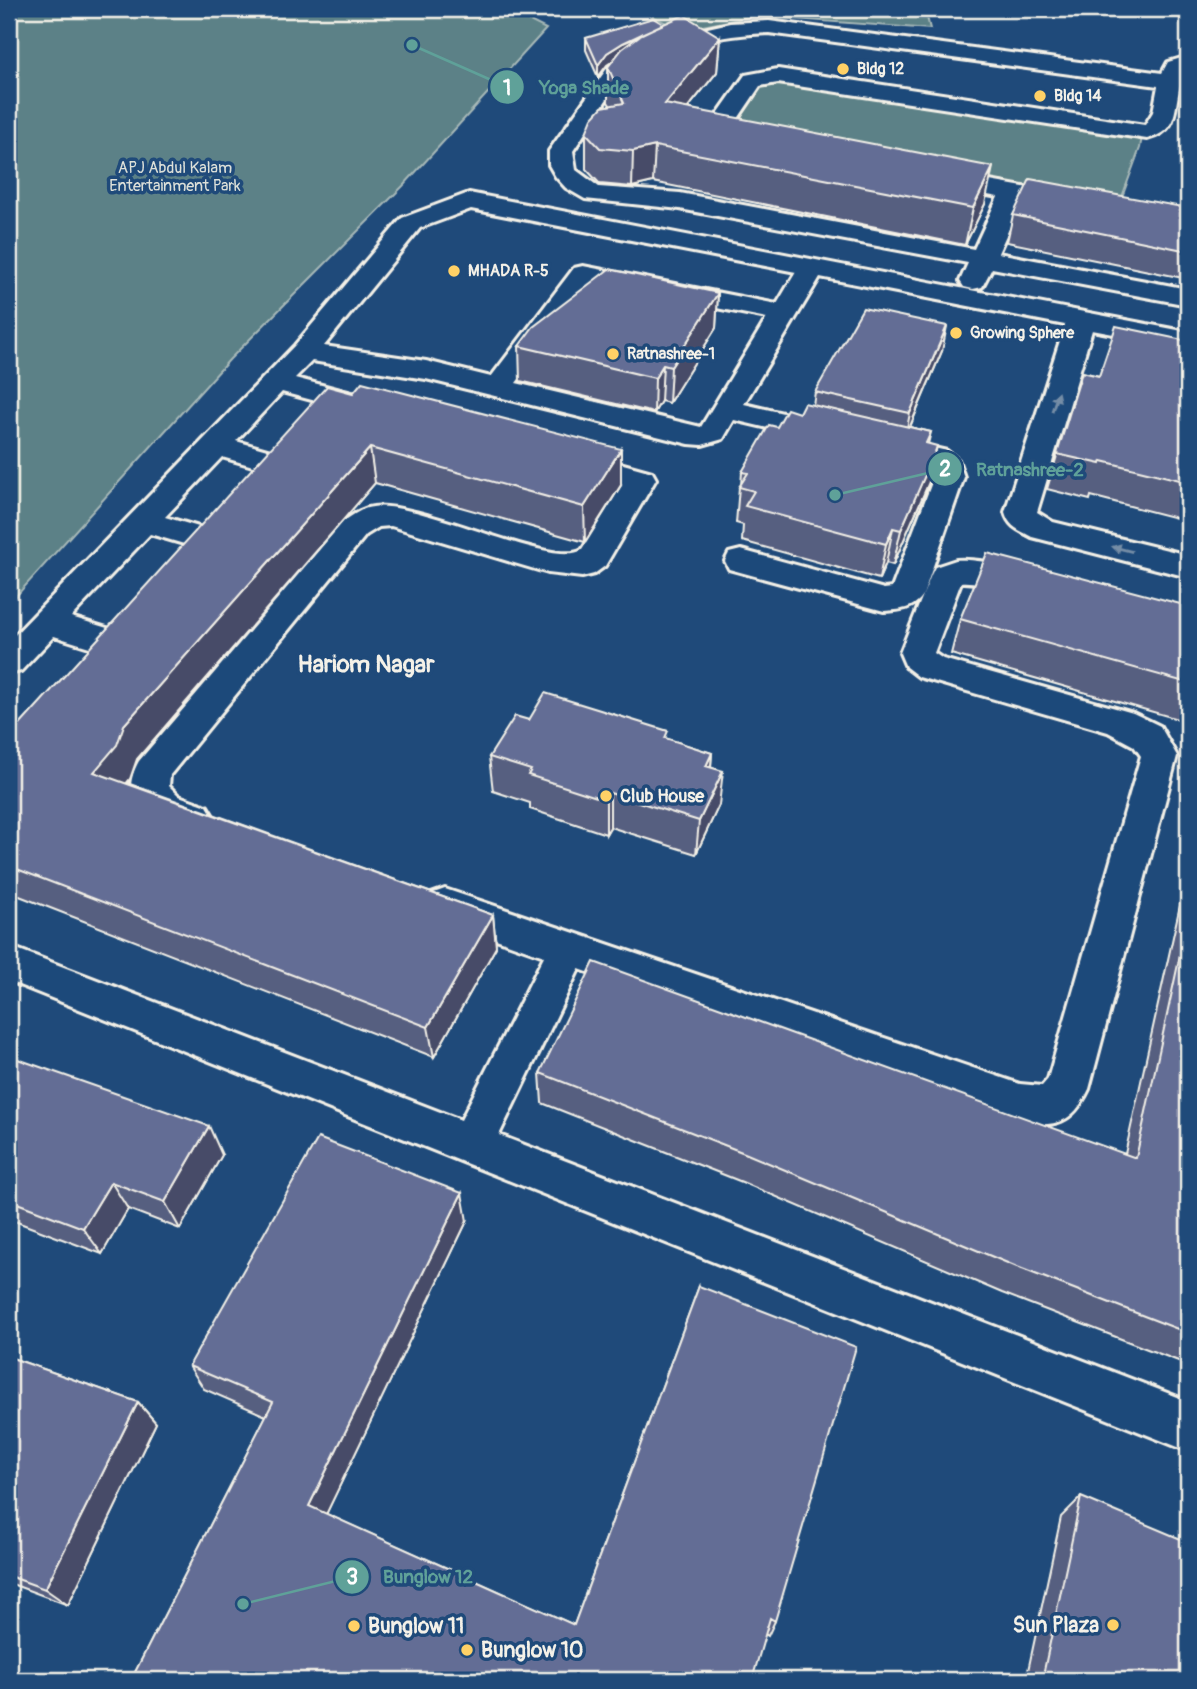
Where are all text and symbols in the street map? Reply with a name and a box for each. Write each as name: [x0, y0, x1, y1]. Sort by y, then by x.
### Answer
place label: Bldg 12: [857, 59, 904, 79]
marker: Bldg 12: [835, 61, 851, 77]
callout: Yoga Shade: [490, 67, 642, 107]
text: 1: [503, 75, 511, 102]
text: Yoga Shade: [538, 76, 629, 100]
place label: Bldg 14: [1054, 86, 1102, 106]
marker: Bldg 14: [1032, 88, 1048, 104]
park label: APJ Abdul Kalam Entertainment Park: [109, 158, 241, 196]
place label: MHADA R-5: [468, 261, 549, 281]
marker: MHADA R-5: [446, 263, 462, 279]
place label: Growing Sphere: [970, 323, 1075, 343]
marker: Growing Sphere: [948, 325, 964, 341]
place label: Ratnashree-1: [627, 344, 715, 364]
marker: Ratnashree-1: [605, 346, 621, 362]
one-way arrow: [1051, 391, 1061, 412]
callout: Ratnashree-2: [927, 449, 1098, 489]
text: 2: [939, 456, 951, 483]
text: Ratnashree-2: [976, 458, 1084, 482]
one-way arrow: [1111, 543, 1133, 554]
district label: Hariom Nagar: [297, 650, 435, 679]
place label: Club House: [620, 785, 705, 808]
marker: Club House: [598, 788, 614, 804]
callout: Bunglow 12: [334, 1557, 487, 1597]
text: 3: [346, 1564, 358, 1591]
text: Bunglow 12: [383, 1565, 473, 1589]
place label: Sun Plaza: [1013, 1612, 1099, 1639]
place label: Bunglow 11: [368, 1613, 464, 1640]
marker: Sun Plaza: [1105, 1617, 1121, 1633]
marker: Bunglow 11: [346, 1618, 362, 1634]
place label: Bunglow 10: [481, 1637, 583, 1664]
marker: Bunglow 10: [459, 1642, 475, 1658]

